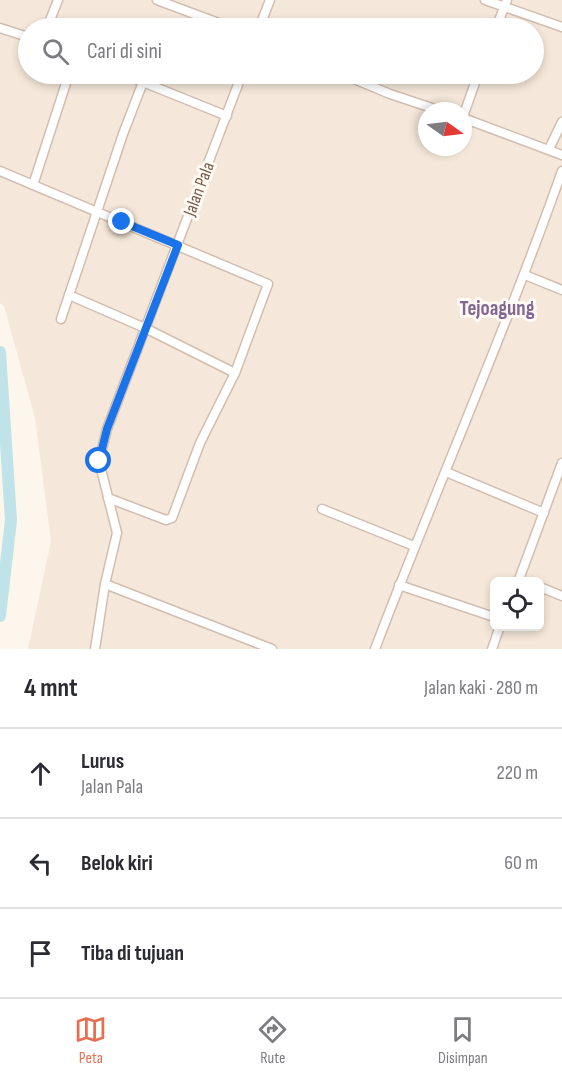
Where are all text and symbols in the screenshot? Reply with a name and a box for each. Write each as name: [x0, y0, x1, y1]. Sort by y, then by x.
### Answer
search box: [18, 18, 544, 84]
icon: search: [39, 35, 72, 68]
text: Cari di sini: [87, 38, 162, 65]
north arrow: [418, 102, 472, 156]
street label: Jalan Pala: [179, 159, 219, 220]
route end: [108, 208, 134, 234]
district label: Tejoagung: [460, 296, 535, 321]
route start: [85, 447, 111, 473]
map controls: [490, 577, 544, 631]
button: locate: [490, 577, 544, 631]
text: 4 mnt: [24, 673, 78, 704]
text: Jalan kaki · 280 m: [424, 676, 538, 700]
text: Lurus: [81, 748, 124, 775]
icon: ahead: [24, 757, 57, 790]
text: 220 m: [497, 761, 538, 785]
text: Jalan Pala: [81, 775, 143, 799]
icon: left: [24, 847, 57, 880]
text: Belok kiri: [81, 850, 153, 877]
text: 60 m: [504, 851, 538, 875]
icon: arrive: [24, 937, 57, 970]
text: Tiba di tujuan: [81, 940, 184, 967]
tab: Peta: [74, 1013, 107, 1068]
tab: Rute: [256, 1013, 289, 1068]
tab: Disimpan: [438, 1013, 488, 1068]

